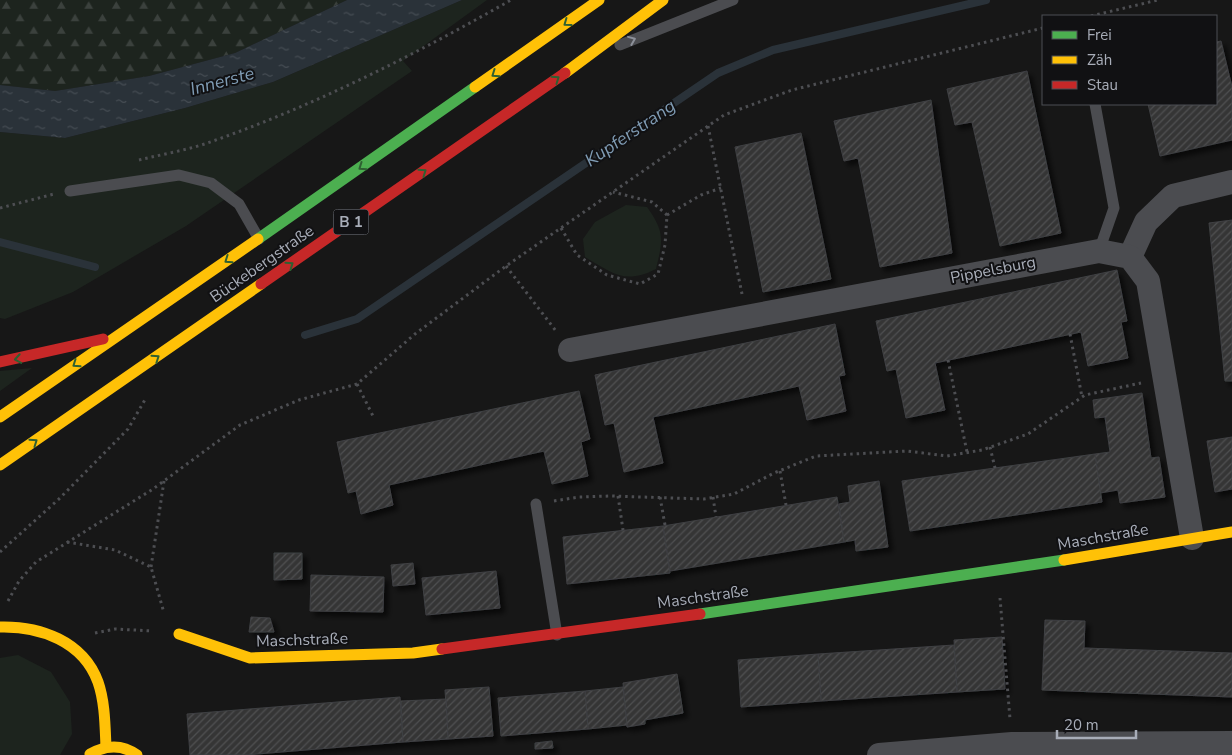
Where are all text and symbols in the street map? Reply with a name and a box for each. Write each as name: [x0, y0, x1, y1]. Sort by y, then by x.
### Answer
legend: [1042, 15, 1217, 105]
one-way arrow: [563, 17, 573, 26]
text: Frei: [1087, 25, 1112, 45]
one-way arrow: [627, 36, 635, 46]
text: Zäh: [1087, 50, 1112, 70]
water label: Innerste: [187, 61, 257, 101]
one-way arrow: [491, 68, 501, 77]
text: Stau: [1087, 75, 1118, 95]
one-way arrow: [551, 76, 560, 85]
water label: Kupferstrang: [580, 94, 680, 172]
one-way arrow: [358, 161, 368, 170]
one-way arrow: [417, 169, 427, 178]
road number: B 1: [334, 210, 368, 234]
street label: Bückebergstraße: [206, 220, 318, 308]
street label: Pippelsburg: [948, 251, 1038, 289]
one-way arrow: [225, 254, 234, 263]
one-way arrow: [284, 262, 293, 271]
one-way arrow: [14, 354, 22, 364]
one-way arrow: [151, 355, 160, 364]
one-way arrow: [73, 358, 82, 367]
one-way arrow: [28, 439, 37, 448]
street label: Maschstraße: [1056, 518, 1150, 556]
street label: Maschstraße: [656, 580, 750, 614]
street label: Maschstraße: [256, 627, 348, 653]
scale bar: [1057, 708, 1136, 740]
text: 20 m: [1064, 715, 1099, 735]

